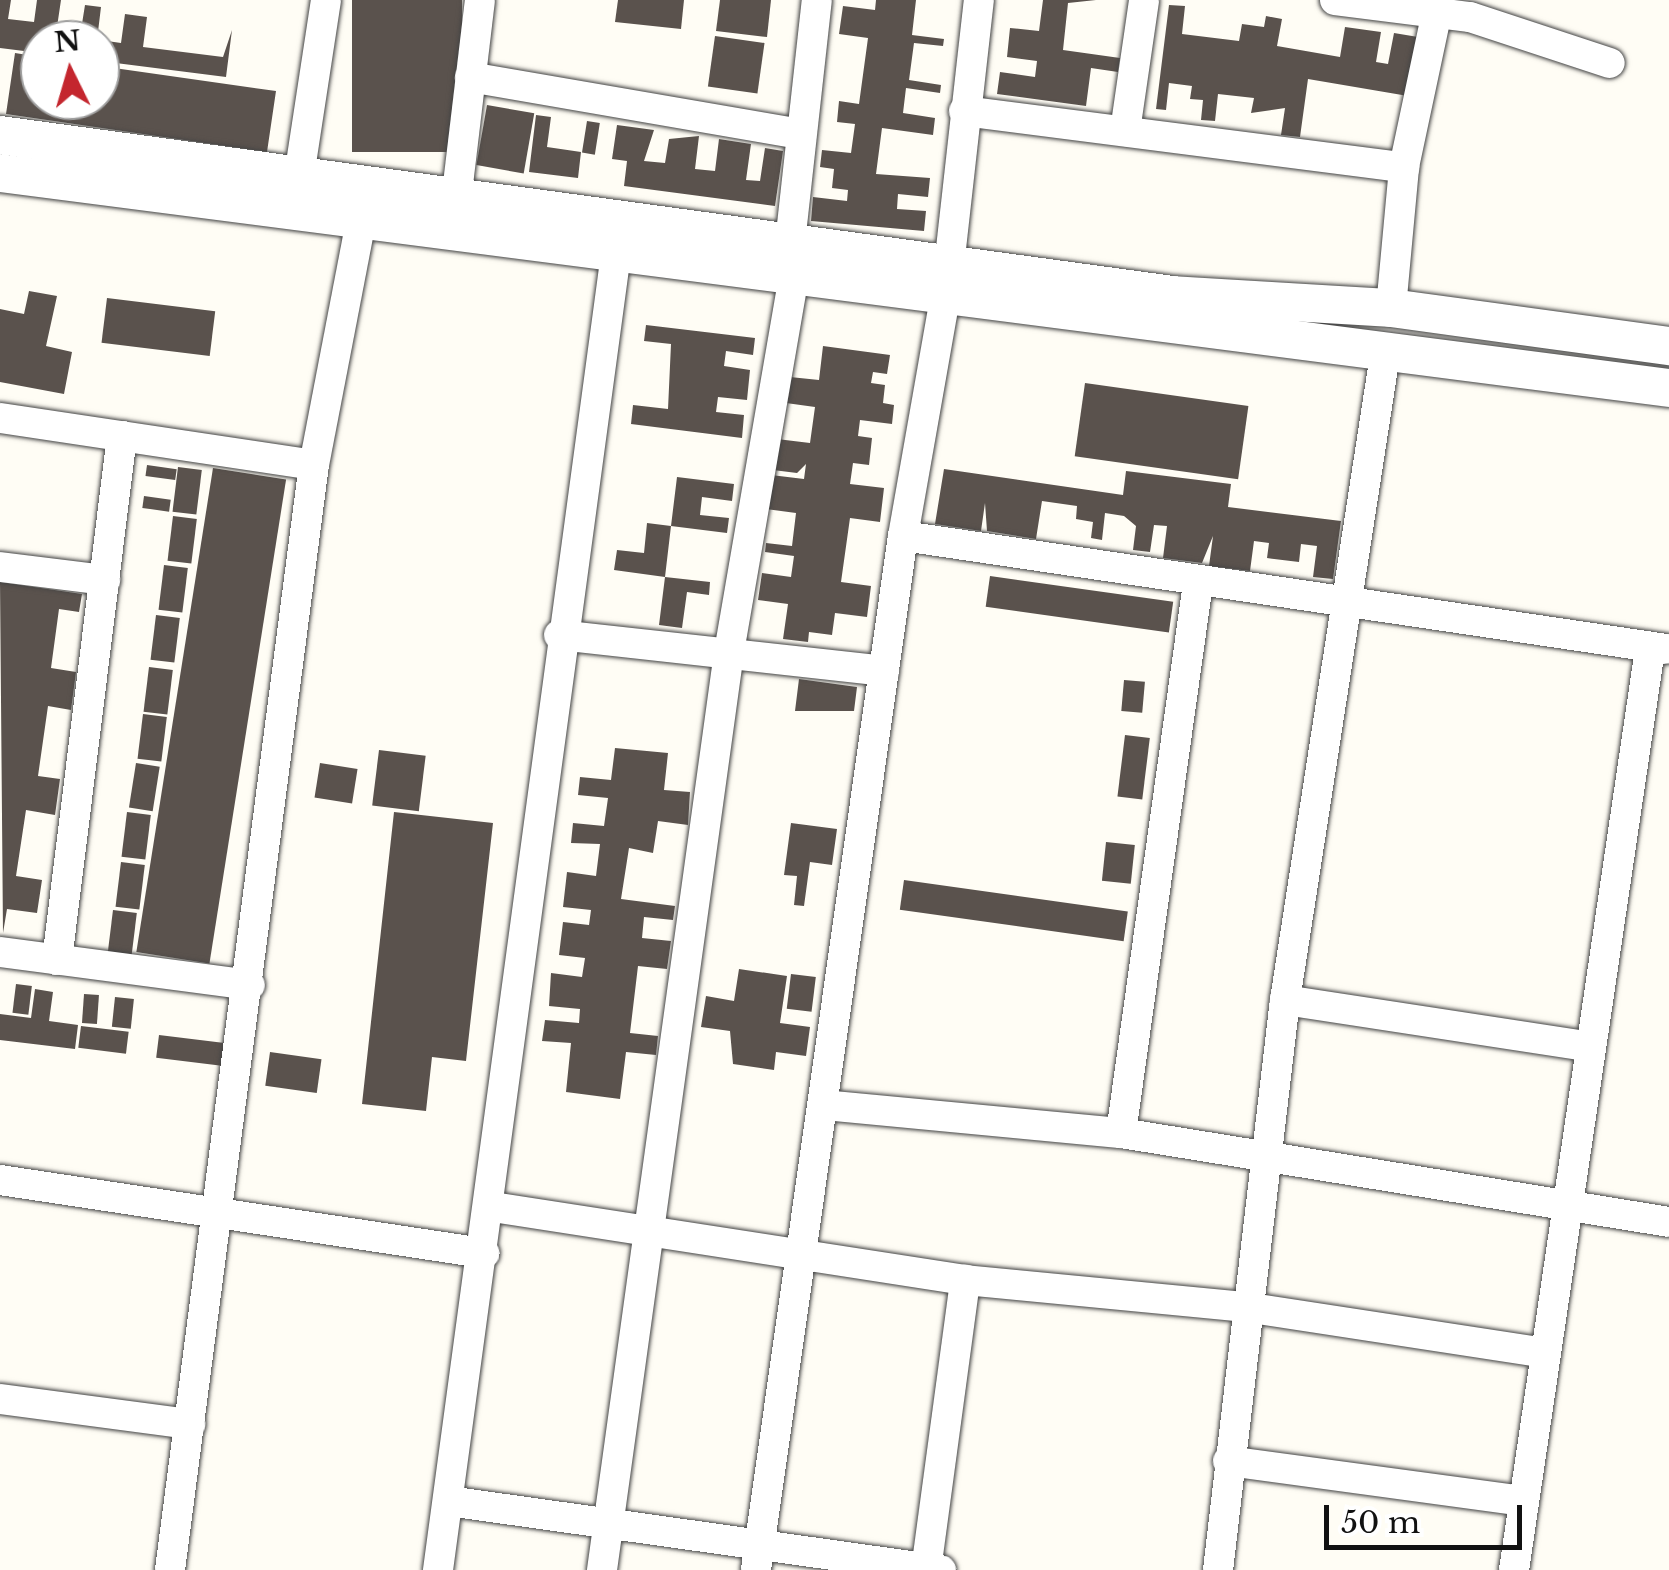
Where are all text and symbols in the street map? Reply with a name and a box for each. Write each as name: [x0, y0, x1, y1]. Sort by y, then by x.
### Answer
north arrow: [20, 20, 120, 120]
text: N: [53, 23, 82, 60]
scale bar: [1329, 1485, 1526, 1547]
text: 50 m: [1341, 1504, 1420, 1541]

